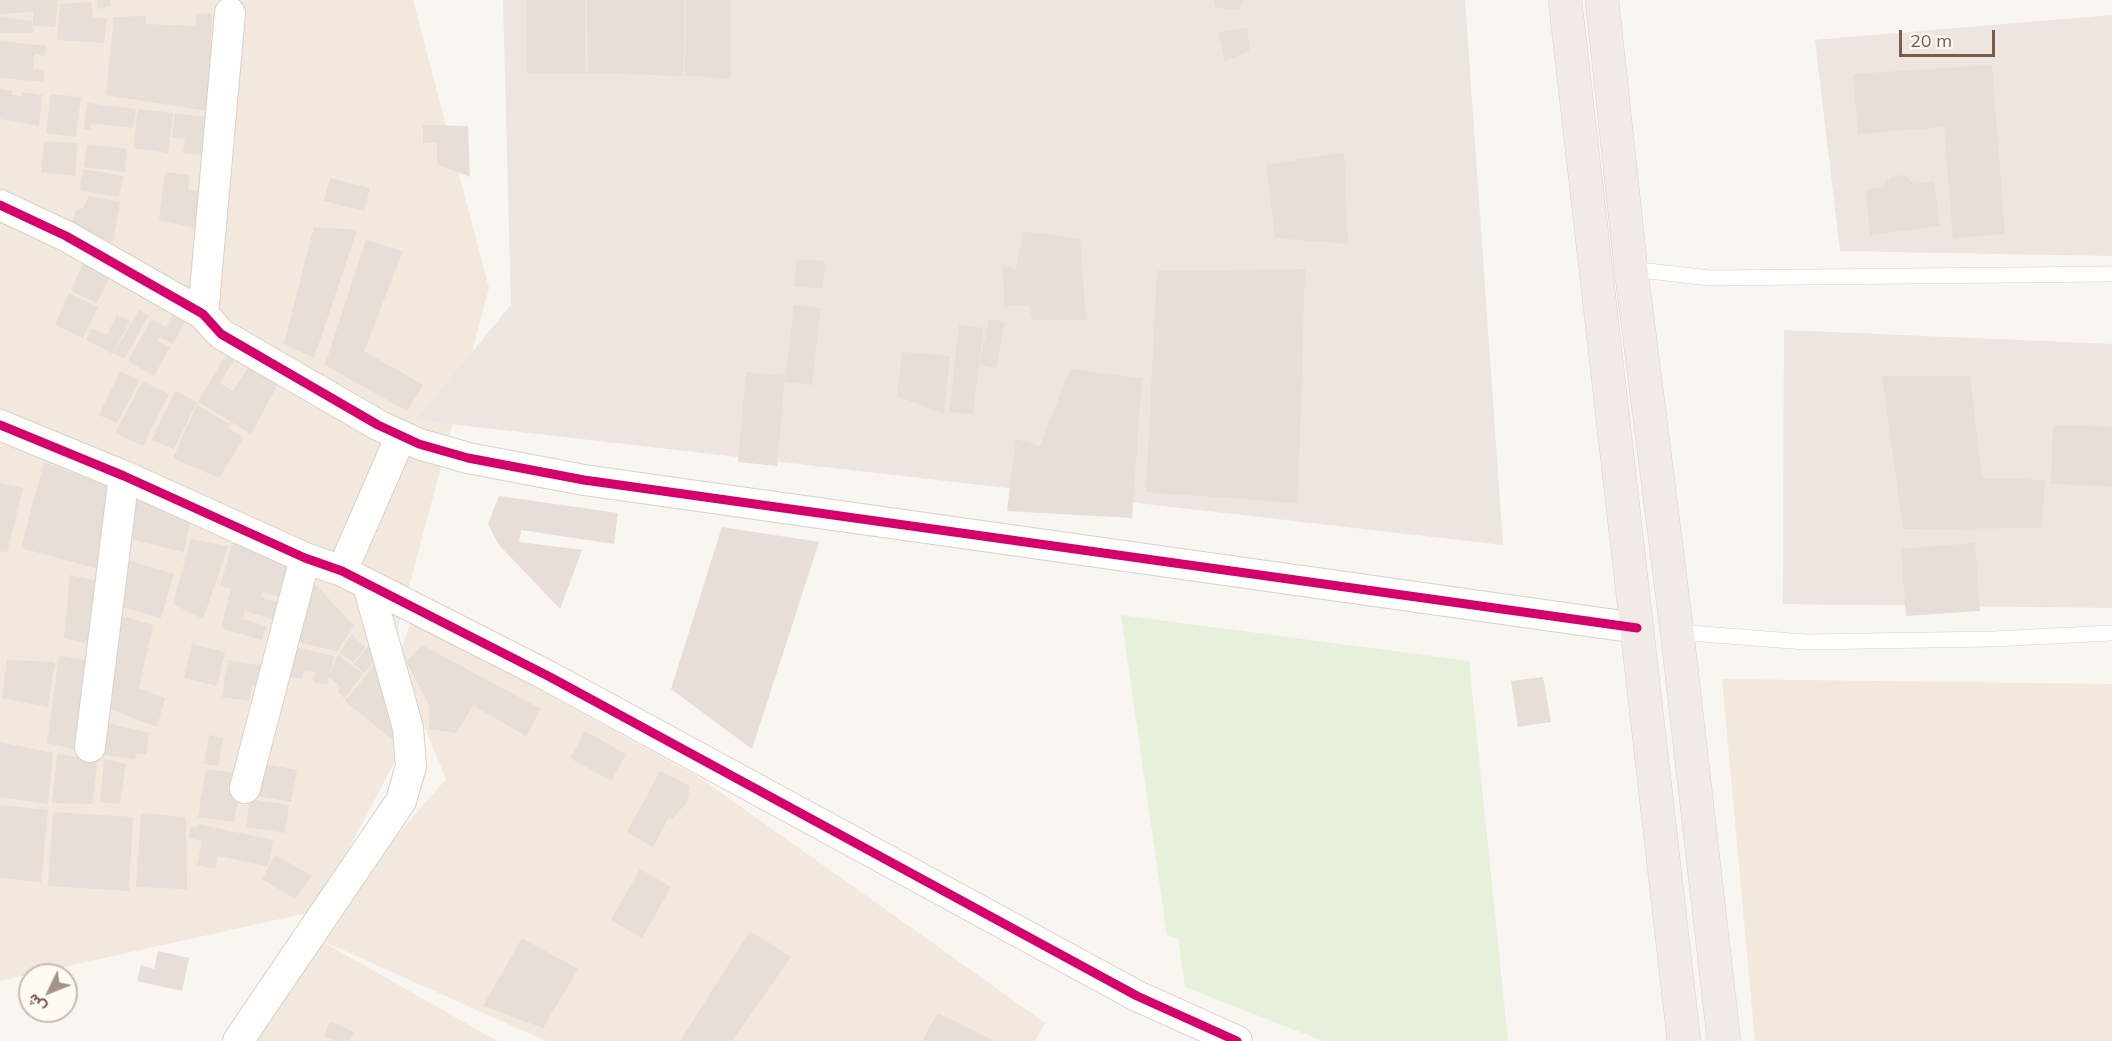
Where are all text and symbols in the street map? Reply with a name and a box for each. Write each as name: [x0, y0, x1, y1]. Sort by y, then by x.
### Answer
scale bar: [1902, 18, 1998, 56]
text: 20 m: [1910, 29, 1952, 52]
north arrow: [18, 963, 78, 1023]
text: ش: [22, 990, 50, 1018]

